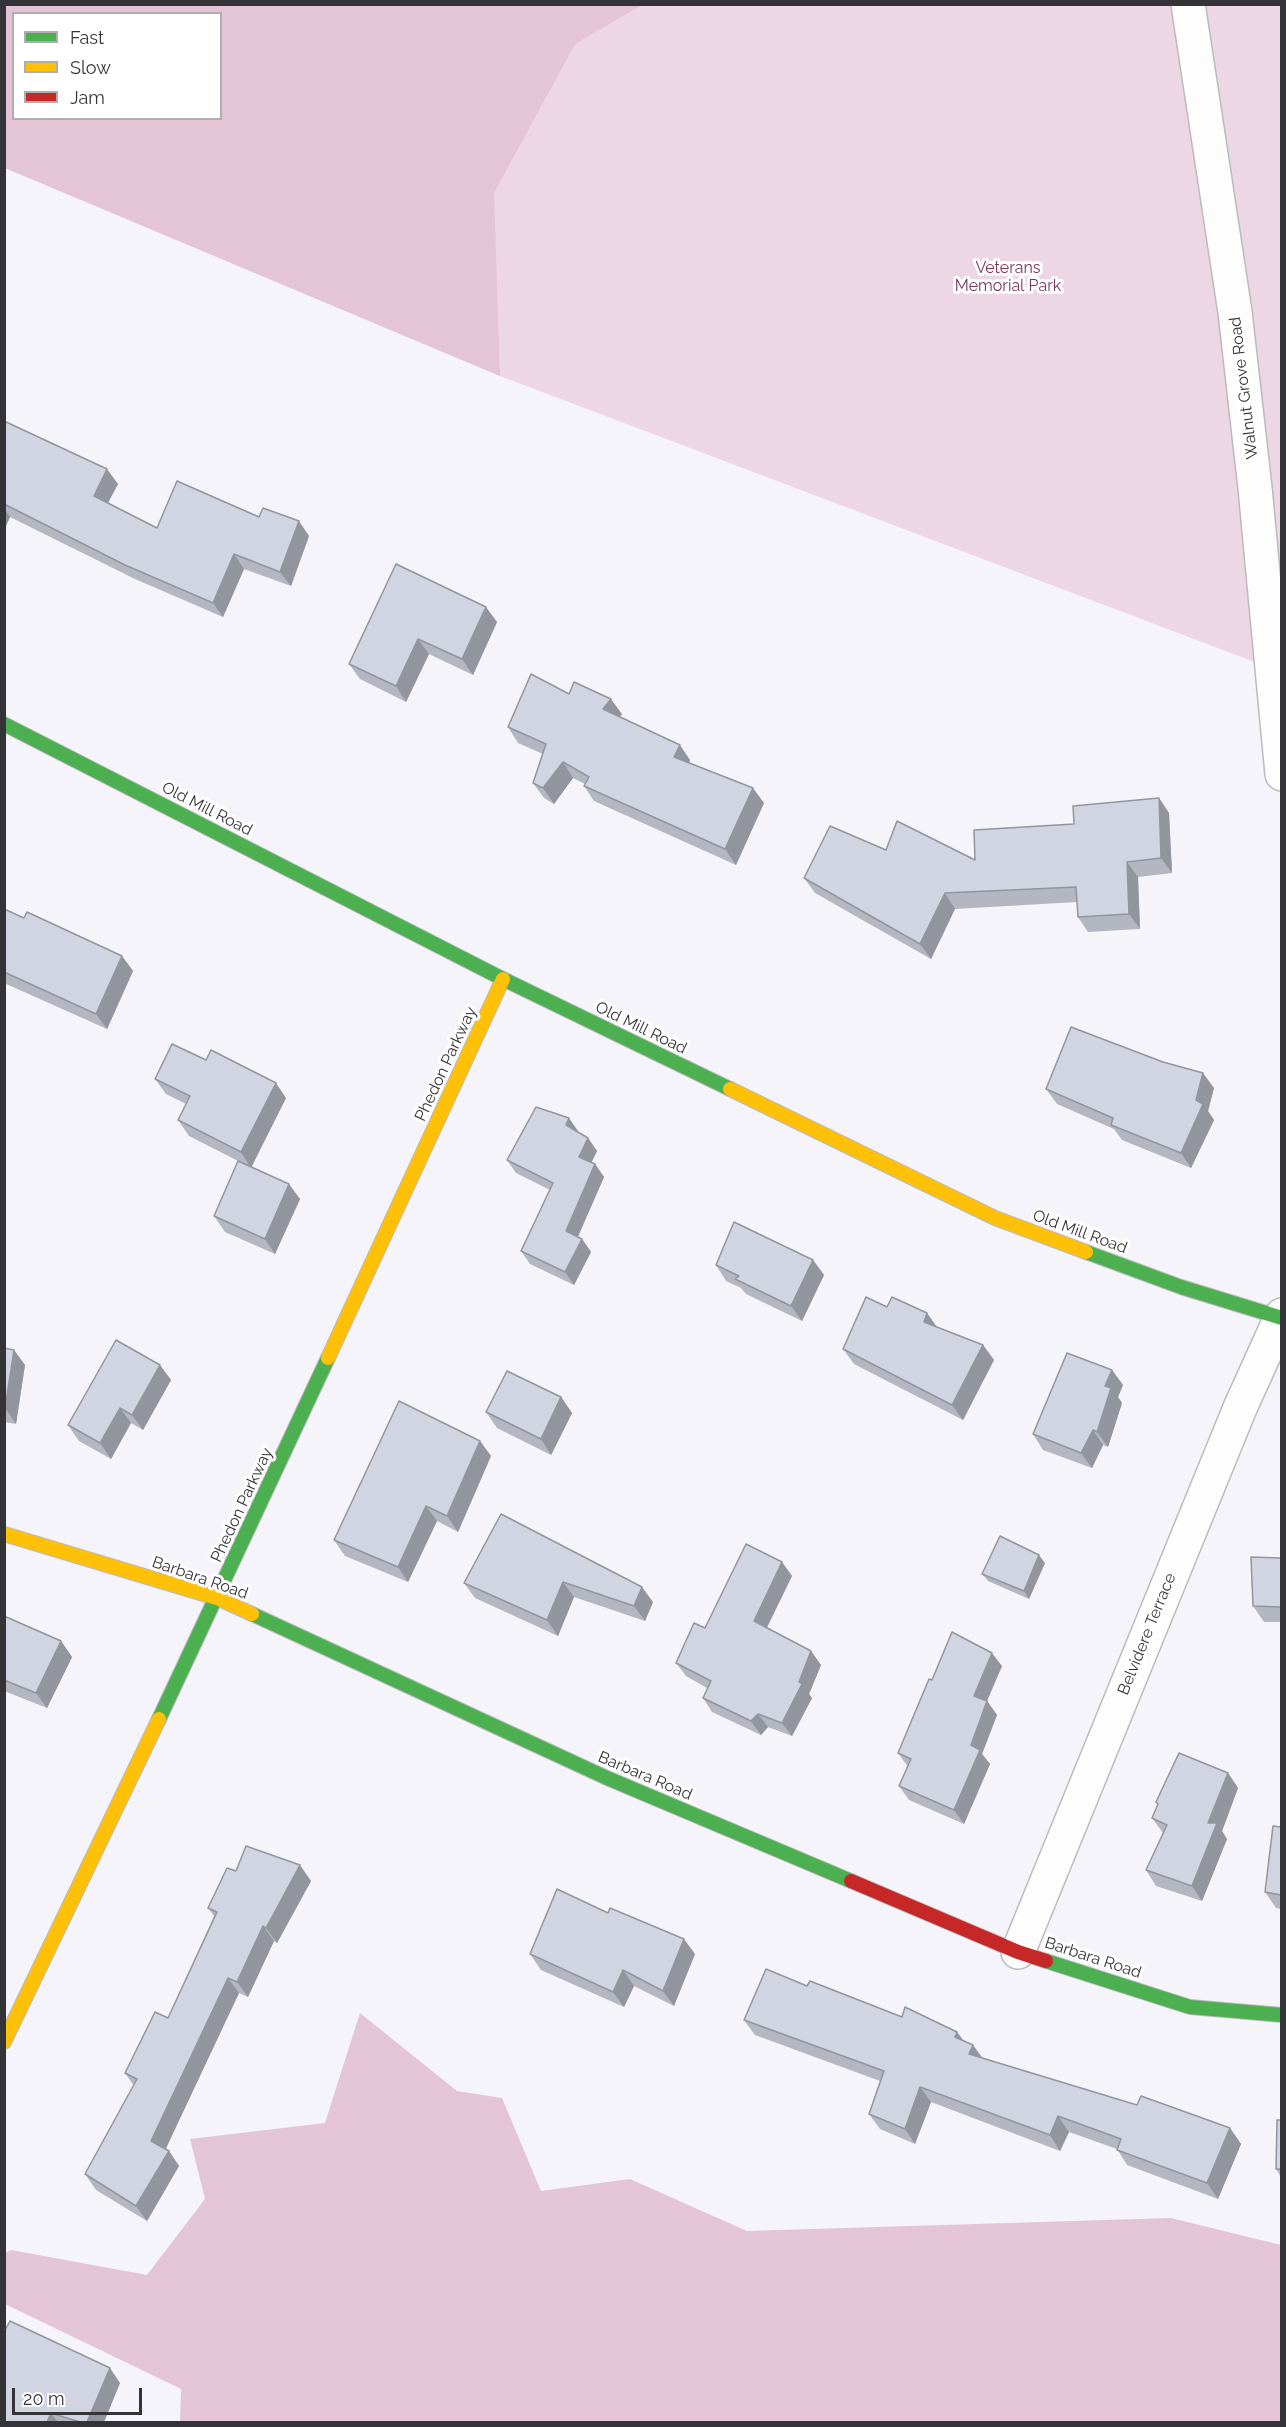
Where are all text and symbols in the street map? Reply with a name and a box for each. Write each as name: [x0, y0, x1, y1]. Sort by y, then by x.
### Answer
legend: [12, 12, 222, 120]
text: Fast: [70, 27, 104, 48]
text: Slow: [70, 57, 111, 78]
text: Jam: [70, 87, 105, 108]
park label: Veterans Memorial Park: [955, 258, 1061, 296]
street label: Walnut Grove Road: [1226, 316, 1262, 460]
street label: Old Mill Road: [159, 778, 255, 840]
street label: Old Mill Road: [592, 998, 690, 1058]
street label: Phedon Parkway: [411, 1004, 481, 1124]
street label: Old Mill Road: [1030, 1206, 1130, 1258]
street label: Phedon Parkway: [207, 1445, 277, 1565]
street label: Barbara Road: [149, 1553, 251, 1603]
street label: Belvidere Terrace: [1114, 1570, 1180, 1698]
street label: Barbara Road: [595, 1748, 695, 1804]
street label: Barbara Road: [1042, 1933, 1144, 1983]
scale bar: [15, 2376, 146, 2414]
text: 20 m: [23, 2388, 65, 2409]

